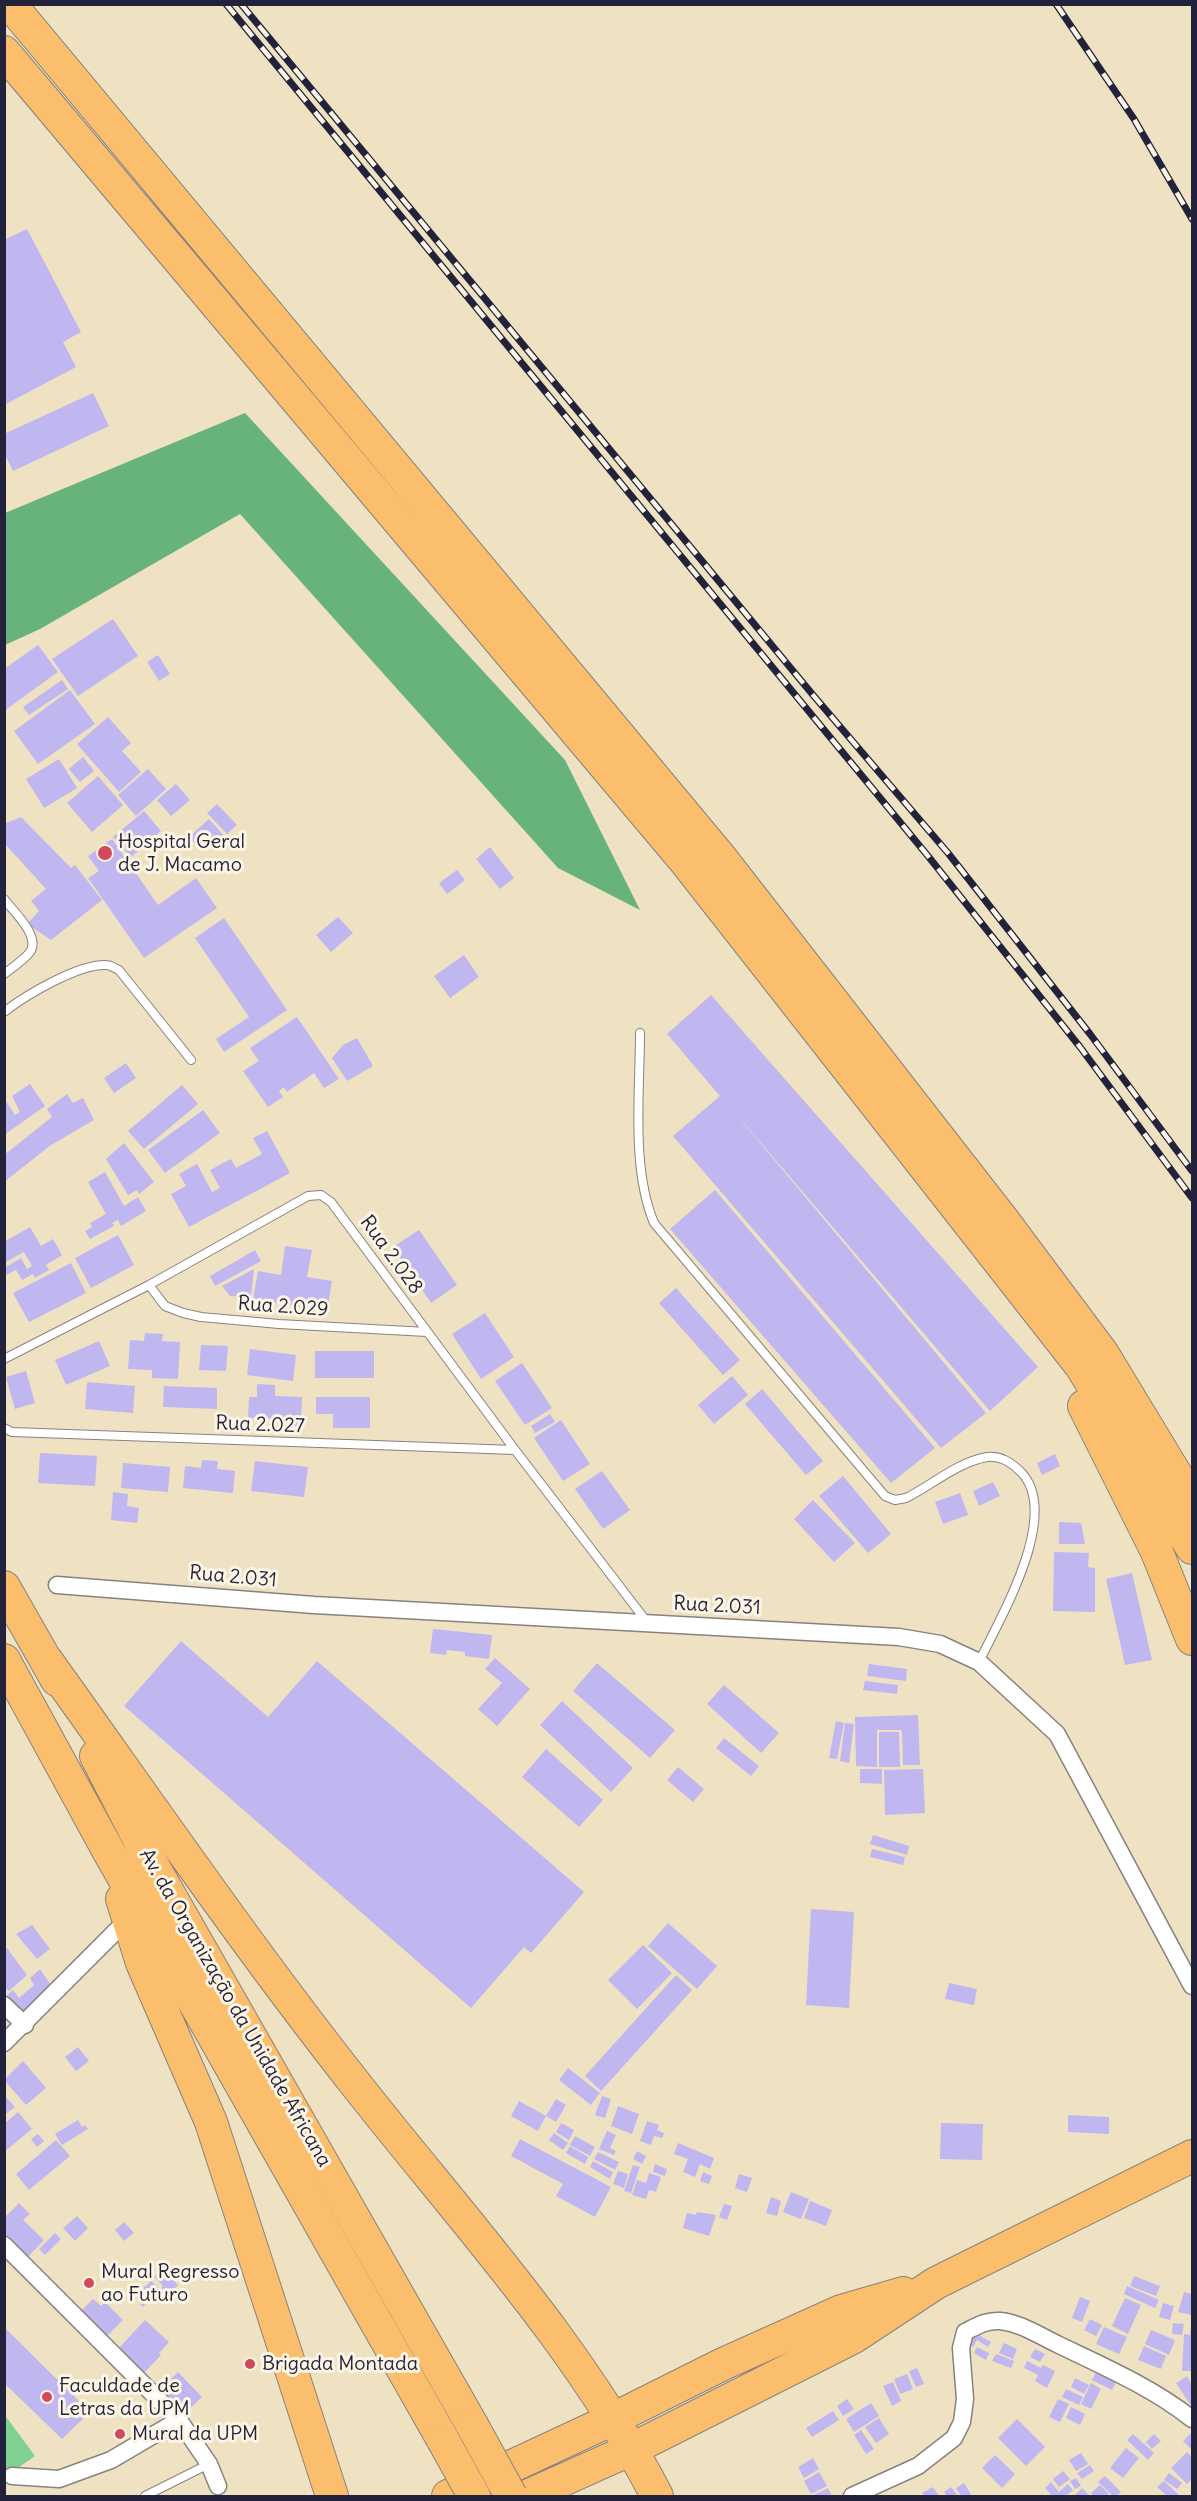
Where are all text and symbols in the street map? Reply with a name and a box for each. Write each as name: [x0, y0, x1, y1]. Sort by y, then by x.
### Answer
place label: Hospital Geral de J. Macamo: [118, 830, 245, 877]
marker: Hospital Geral de J. Macamo: [96, 844, 114, 862]
street label: Rua 2.028: [355, 1211, 427, 1299]
street label: Rua 2.029: [237, 1292, 329, 1322]
street label: Rua 2.027: [215, 1411, 305, 1439]
street label: Rua 2.031: [188, 1561, 278, 1593]
street label: Rua 2.031: [673, 1592, 761, 1620]
street label: Av. da Organização da Unidade Africana: [134, 1845, 336, 2171]
place label: Mural Regresso ao Futuro: [101, 2260, 239, 2307]
marker: Mural Regresso ao Futuro: [82, 2276, 96, 2290]
place label: Brigada Montada: [262, 2352, 418, 2376]
marker: Brigada Montada: [243, 2357, 257, 2371]
place label: Faculdade de Letras da UPM: [59, 2374, 190, 2421]
marker: Faculdade de Letras da UPM: [40, 2390, 54, 2404]
place label: Mural da UPM: [132, 2422, 258, 2446]
marker: Mural da UPM: [113, 2427, 127, 2441]

